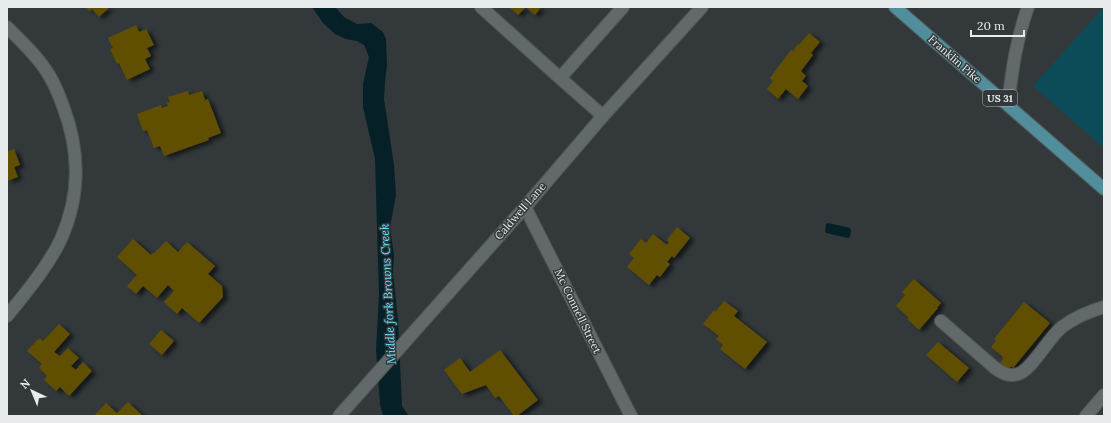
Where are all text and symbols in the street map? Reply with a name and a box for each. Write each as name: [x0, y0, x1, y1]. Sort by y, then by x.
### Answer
scale bar: [971, 12, 1024, 38]
text: 20 m: [977, 18, 1005, 33]
street label: Franklin Pike: [925, 32, 985, 86]
road number: US 31: [983, 90, 1017, 106]
street label: Caldwell Lane: [491, 179, 549, 243]
water label: Middle fork Browns Creek: [376, 223, 399, 365]
street label: Mc Connell Street: [551, 266, 605, 356]
north arrow: [12, 371, 52, 411]
text: N: [17, 375, 33, 392]

